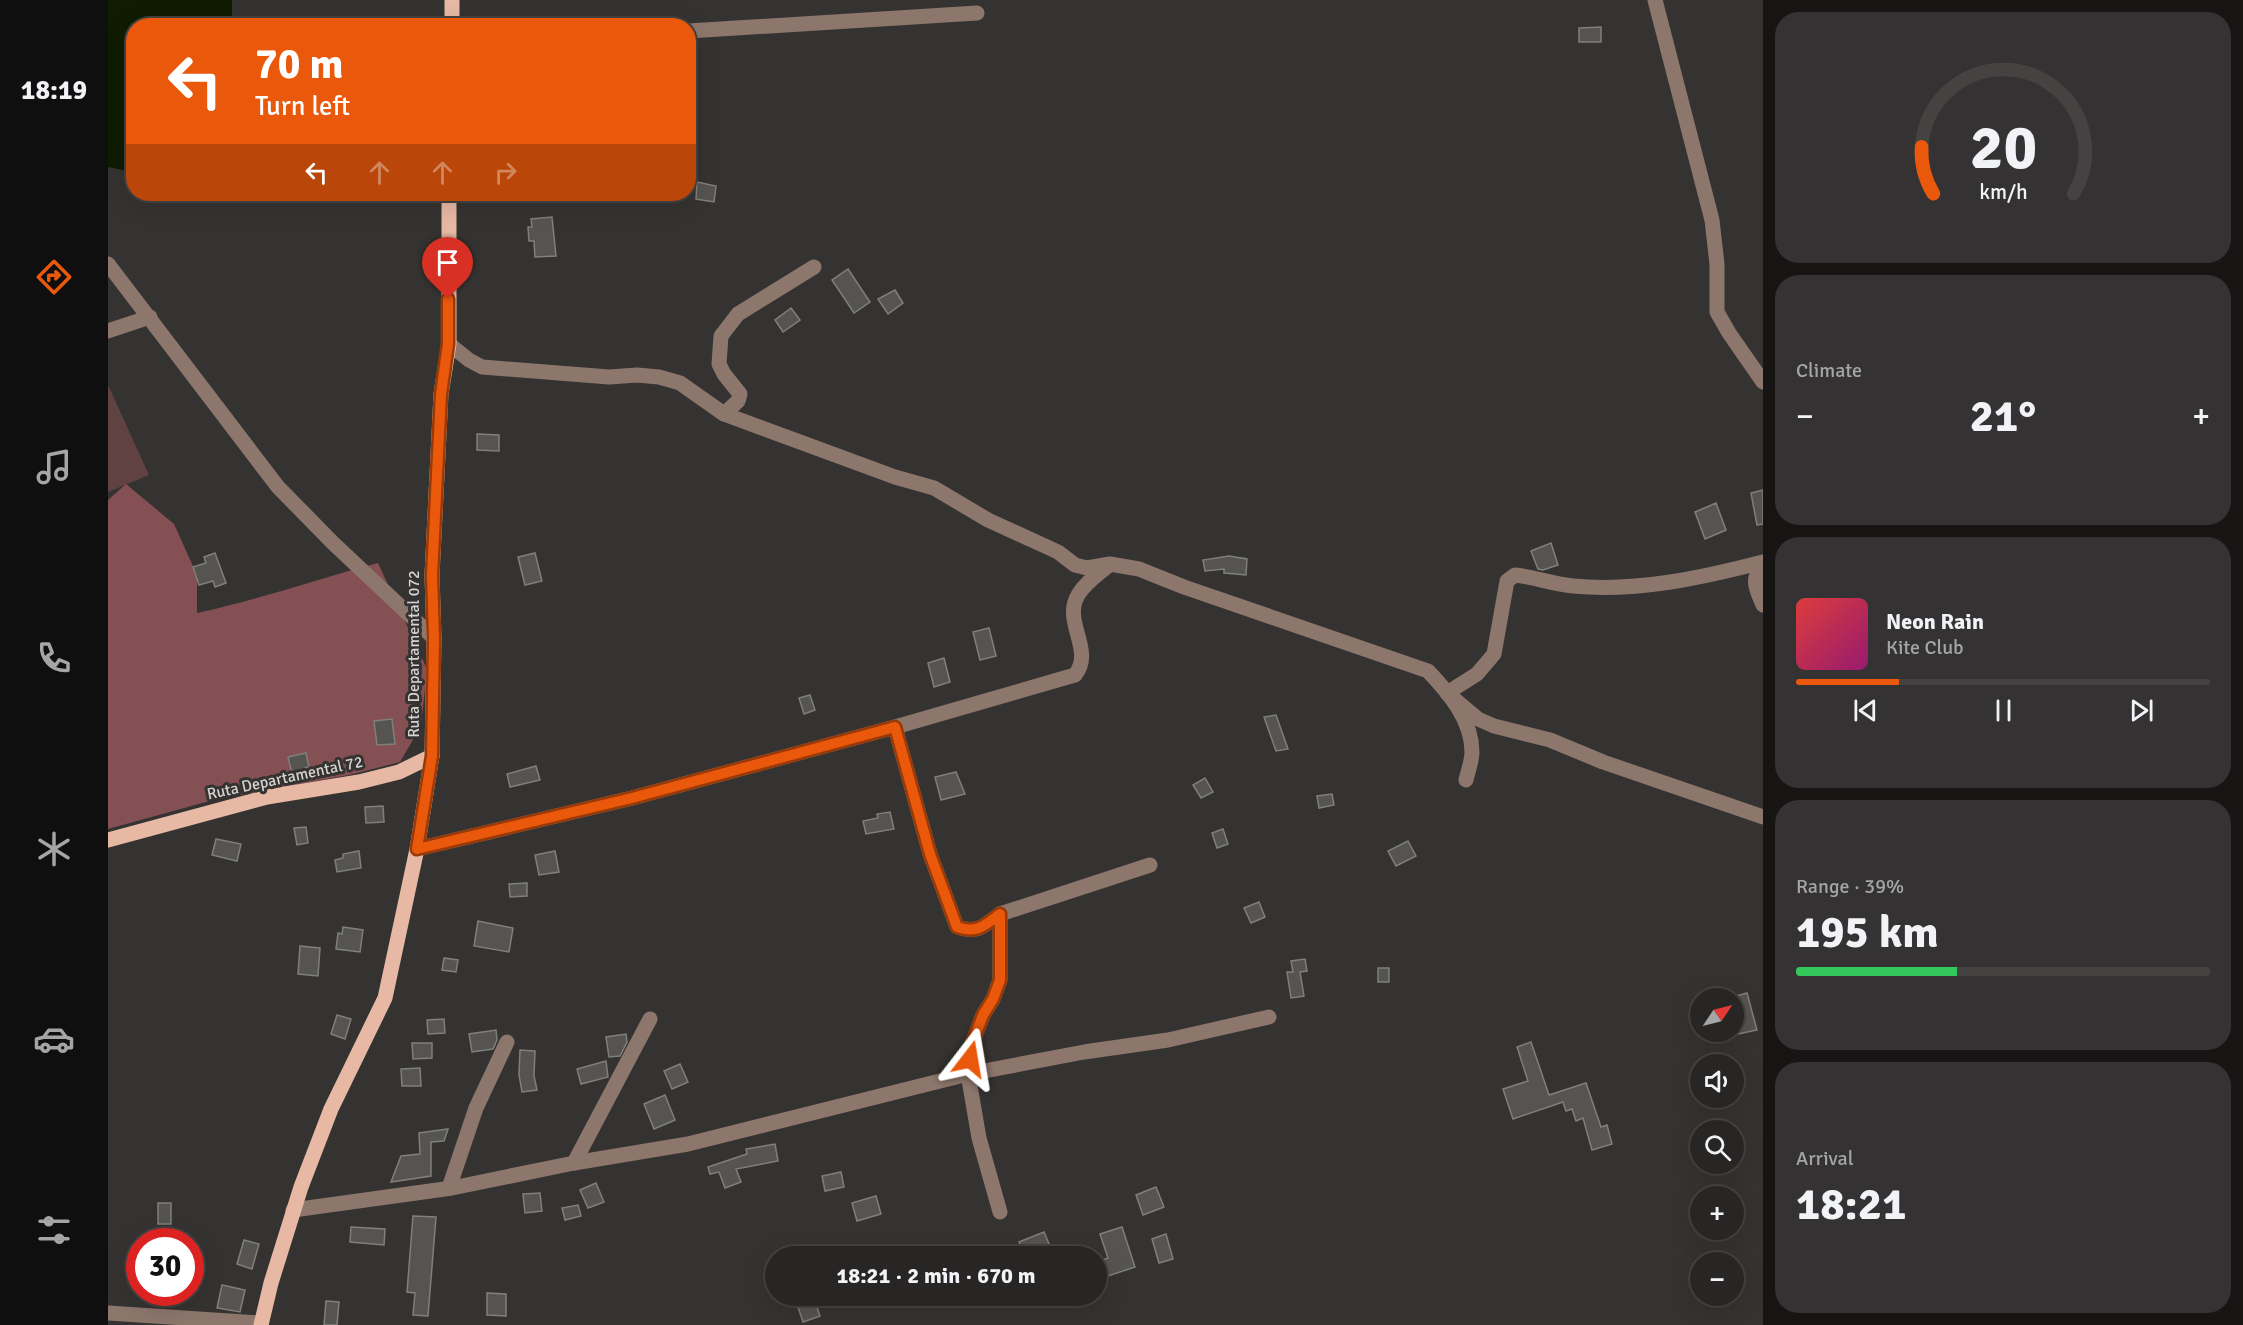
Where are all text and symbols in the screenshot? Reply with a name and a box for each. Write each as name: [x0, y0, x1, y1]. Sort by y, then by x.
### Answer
text: 70 m: [255, 39, 344, 90]
icon: left: [156, 42, 234, 120]
text: 18:19: [21, 74, 87, 107]
text: Turn left: [255, 90, 350, 123]
text: 20: [1969, 109, 2037, 186]
icon: left: [300, 156, 333, 189]
icon: ahead: [363, 156, 396, 189]
icon: ahead: [426, 156, 459, 189]
icon: right: [489, 156, 522, 189]
text: km/h: [1979, 180, 2027, 206]
pin: [422, 237, 473, 299]
icon: arrive: [431, 246, 464, 279]
icon: directions: [33, 256, 75, 298]
text: Climate: [1796, 358, 1862, 383]
text: 21°: [1970, 389, 2036, 444]
text: −: [1796, 396, 1814, 437]
text: +: [2192, 396, 2210, 437]
icon: music: [33, 446, 75, 488]
street label: Ruta Departamental 072: [404, 570, 424, 738]
text: Neon Rain: [1886, 608, 1984, 635]
text: Kite Club: [1886, 635, 1964, 660]
icon: phone: [33, 637, 75, 679]
icon: previous: [1849, 694, 1882, 727]
icon: pause: [1987, 694, 2020, 727]
icon: next: [2125, 694, 2158, 727]
street label: Ruta Departamental 72: [205, 752, 365, 804]
icon: climate: [33, 828, 75, 870]
text: Range · 39%: [1796, 874, 1904, 899]
text: 195 km: [1796, 905, 1939, 960]
north arrow: [1690, 988, 1744, 1042]
map controls: [1690, 988, 1744, 1306]
icon: car: [33, 1018, 75, 1060]
position arrow: [938, 1027, 1002, 1091]
button: sound: [1690, 1054, 1744, 1108]
button: search: [1690, 1120, 1744, 1174]
text: Arrival: [1796, 1146, 1854, 1171]
text: 18:21: [1796, 1177, 1906, 1232]
button: +: [1690, 1186, 1744, 1240]
icon: filters: [33, 1209, 75, 1251]
speed limit sign: 30: [126, 1228, 204, 1306]
button: −: [1690, 1252, 1744, 1306]
text: 18:21 · 2 min · 670 m: [836, 1262, 1036, 1289]

